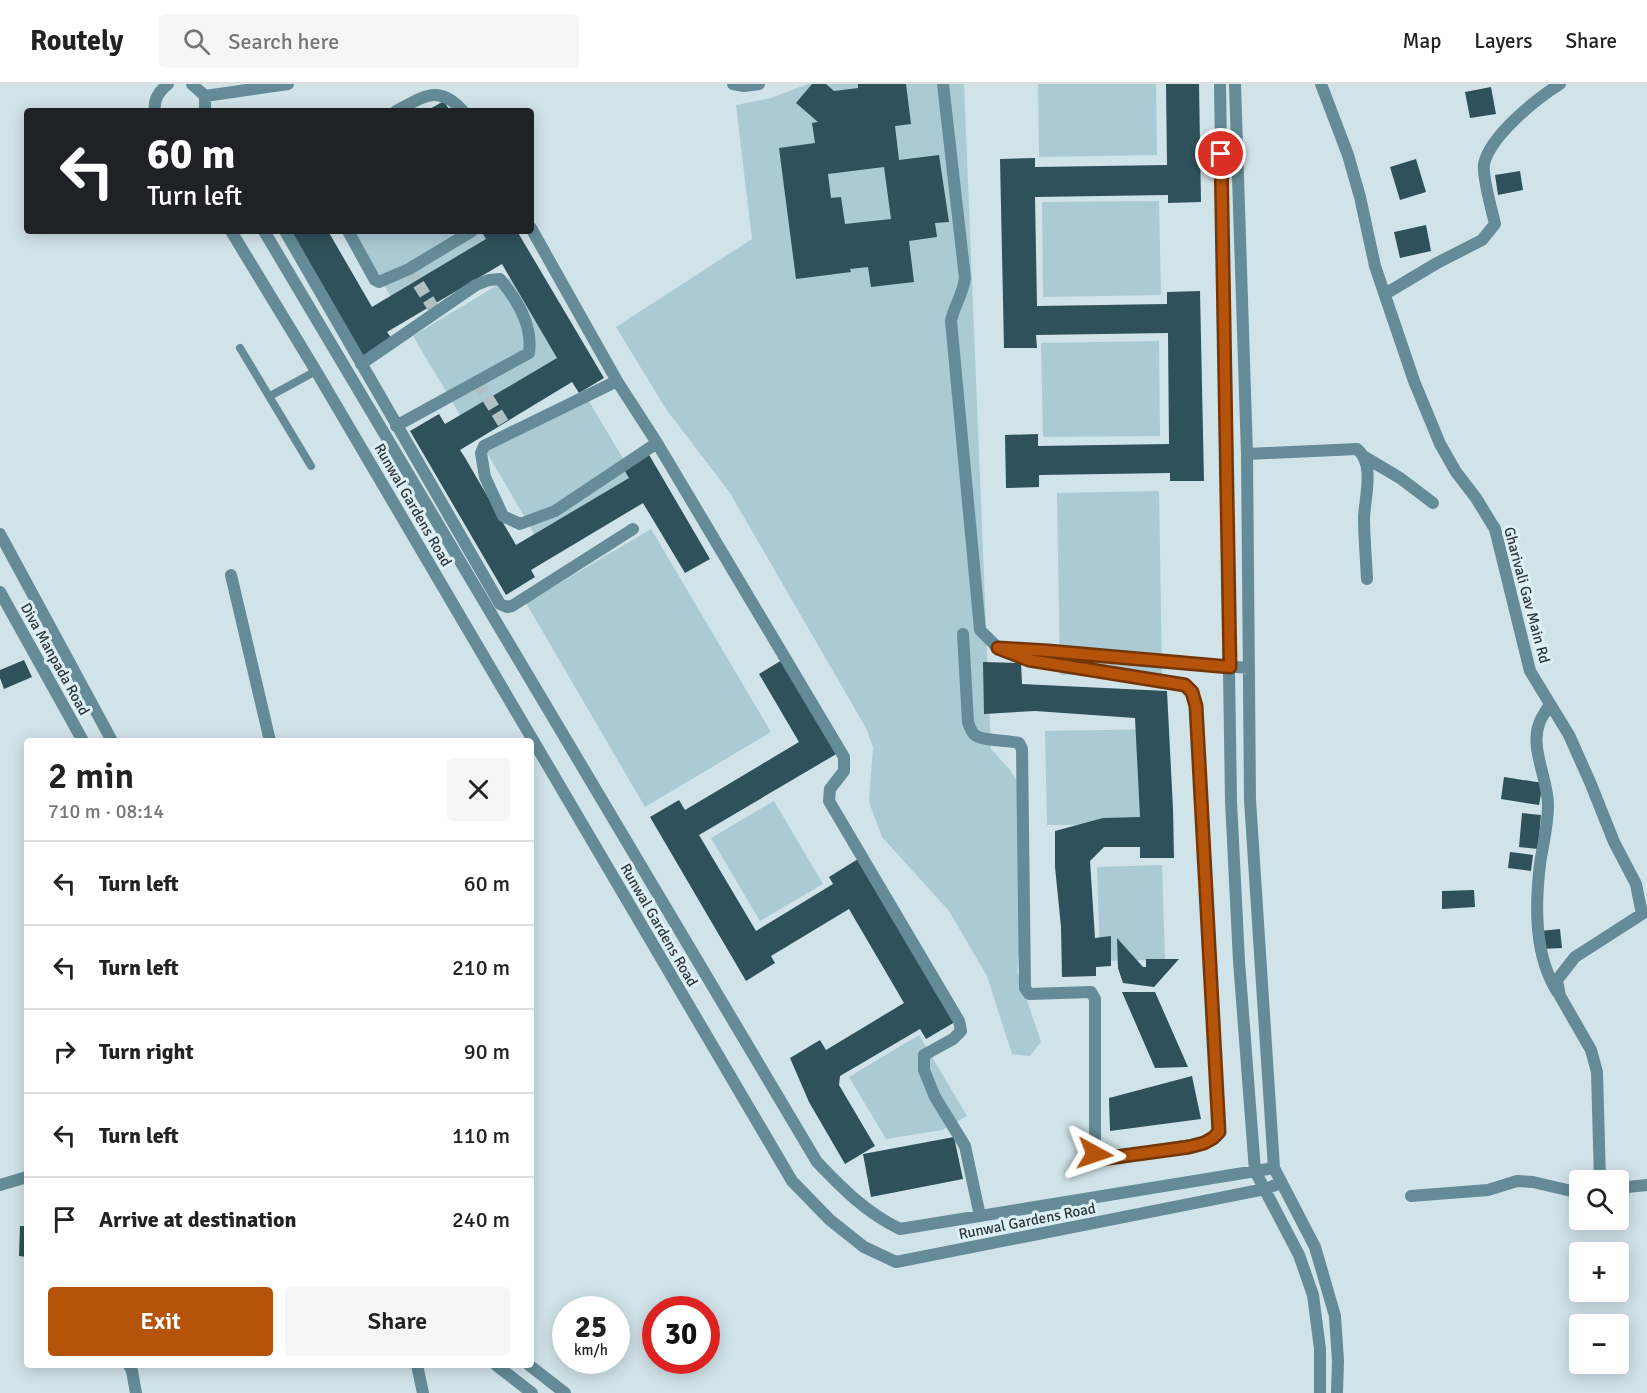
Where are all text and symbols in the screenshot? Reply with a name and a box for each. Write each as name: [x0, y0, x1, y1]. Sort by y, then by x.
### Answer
search box: [159, 14, 579, 68]
text: Routely: [30, 24, 123, 58]
icon: search: [180, 25, 213, 58]
text: Search here: [228, 28, 339, 55]
text: Map: [1403, 28, 1441, 54]
text: Layers: [1474, 28, 1532, 54]
text: Share: [1565, 28, 1617, 54]
pin: [1195, 128, 1246, 179]
text: 60 m: [147, 129, 236, 180]
icon: left: [48, 132, 126, 210]
icon: arrive: [1204, 137, 1237, 170]
text: Turn left: [147, 180, 242, 213]
street label: Runwal Gardens Road: [370, 440, 456, 570]
street label: Gharivali Gav Main Rd: [1500, 525, 1554, 665]
street label: Diva Manpada Road: [17, 600, 93, 718]
text: 2 min: [48, 754, 134, 799]
button: close: [447, 758, 510, 821]
text: 710 m · 08:14: [48, 799, 164, 824]
street label: Runwal Gardens Road: [616, 860, 702, 990]
icon: left: [48, 867, 81, 900]
text: Turn left: [99, 870, 179, 897]
text: 60 m: [464, 870, 510, 897]
icon: left: [48, 951, 81, 984]
text: Turn left: [99, 954, 179, 981]
text: 210 m: [452, 954, 510, 981]
icon: right: [48, 1035, 81, 1068]
text: Turn right: [99, 1038, 194, 1065]
text: 90 m: [464, 1038, 510, 1065]
icon: left: [48, 1119, 81, 1152]
text: Turn left: [99, 1122, 179, 1149]
text: 110 m: [452, 1122, 510, 1149]
position arrow: [1063, 1122, 1127, 1186]
map controls: [1569, 1170, 1629, 1374]
button: search: [1569, 1170, 1629, 1230]
street label: Runwal Gardens Road: [957, 1199, 1097, 1243]
icon: arrive: [48, 1203, 81, 1236]
text: Arrive at destination: [99, 1206, 296, 1233]
text: 240 m: [452, 1206, 510, 1233]
button: +: [1569, 1242, 1629, 1302]
button: Exit: [48, 1287, 273, 1356]
button: Share: [285, 1287, 510, 1356]
speed limit sign: 30: [642, 1296, 720, 1374]
text: 25: [575, 1309, 607, 1346]
button: −: [1569, 1314, 1629, 1374]
text: km/h: [574, 1341, 608, 1359]

